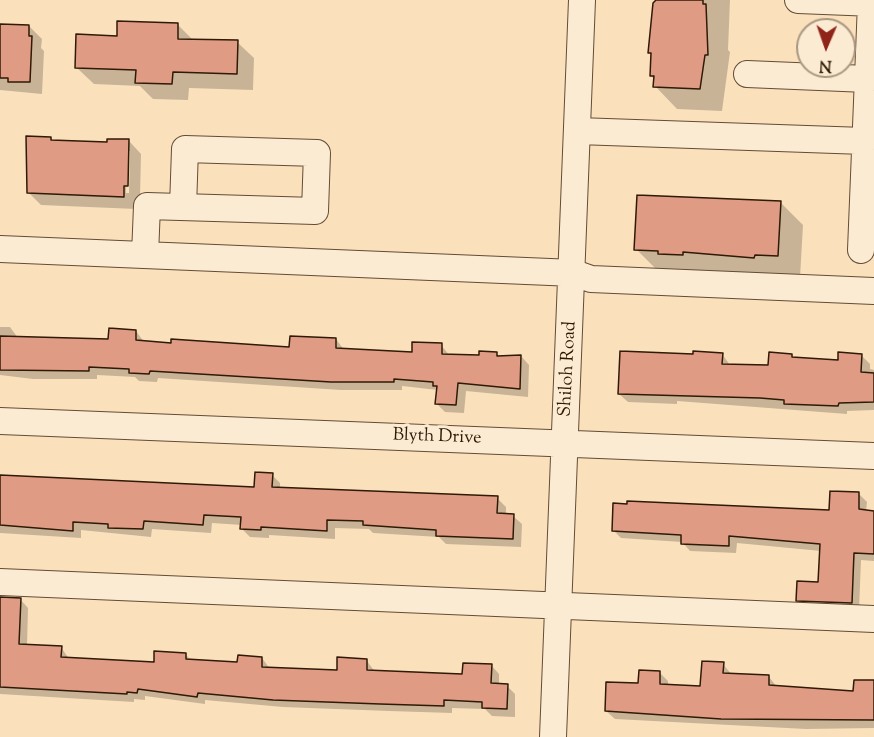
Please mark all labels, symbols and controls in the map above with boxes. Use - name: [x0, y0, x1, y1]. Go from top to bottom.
- north arrow: [796, 18, 856, 78]
- text: N: [819, 53, 832, 76]
- street label: Shiloh Road: [556, 321, 582, 417]
- street label: Blyth Drive: [392, 426, 482, 450]

